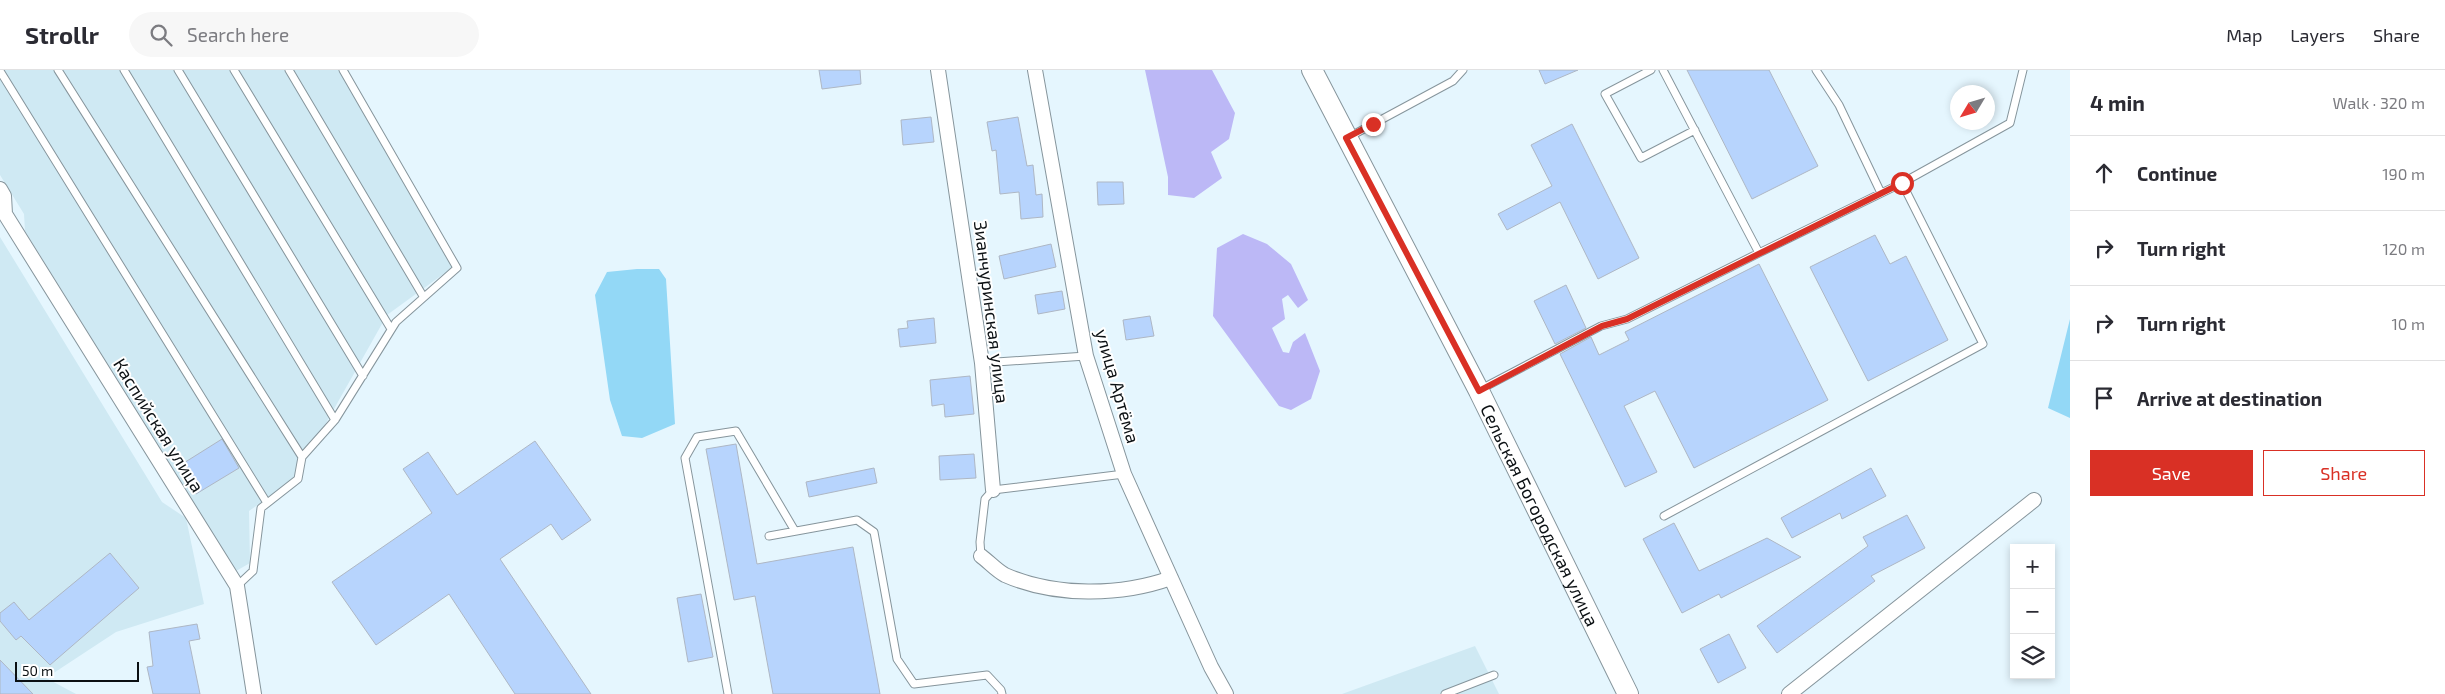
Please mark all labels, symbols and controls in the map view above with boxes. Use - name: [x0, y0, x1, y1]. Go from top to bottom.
- search box: [129, 12, 479, 57]
- text: Strollr: [25, 20, 99, 49]
- icon: search: [147, 21, 175, 49]
- text: Search here: [187, 23, 289, 46]
- text: Map: [2226, 24, 2262, 46]
- text: Layers: [2290, 24, 2345, 46]
- text: Share: [2373, 24, 2420, 46]
- north arrow: [1950, 85, 1995, 130]
- text: 4 min: [2090, 90, 2145, 115]
- text: Walk · 320 m: [2332, 93, 2425, 112]
- route end: [1362, 113, 1385, 136]
- icon: ahead: [2090, 159, 2118, 187]
- text: Continue: [2137, 162, 2217, 185]
- text: 190 m: [2382, 164, 2425, 183]
- route start: [1891, 172, 1914, 195]
- street label: Зианчуринская улица: [970, 219, 1014, 405]
- icon: right: [2090, 234, 2118, 262]
- text: Turn right: [2137, 237, 2225, 260]
- text: 120 m: [2382, 239, 2425, 258]
- icon: right: [2090, 309, 2118, 337]
- text: Turn right: [2137, 312, 2225, 335]
- text: 10 m: [2391, 314, 2425, 333]
- street label: улица Артёма: [1091, 326, 1145, 446]
- street label: Каспийская улица: [109, 354, 209, 496]
- icon: arrive: [2090, 384, 2118, 412]
- text: Arrive at destination: [2137, 387, 2322, 410]
- street label: Сельская Богородская улица: [1476, 400, 1604, 630]
- button: Save: [2090, 450, 2253, 496]
- button: Share: [2263, 450, 2425, 496]
- map controls: [2010, 544, 2055, 679]
- button: +: [2010, 544, 2055, 589]
- button: −: [2010, 589, 2055, 634]
- button: layers: [2010, 634, 2055, 679]
- scale bar: [15, 659, 139, 682]
- text: 50 m: [22, 662, 53, 679]

